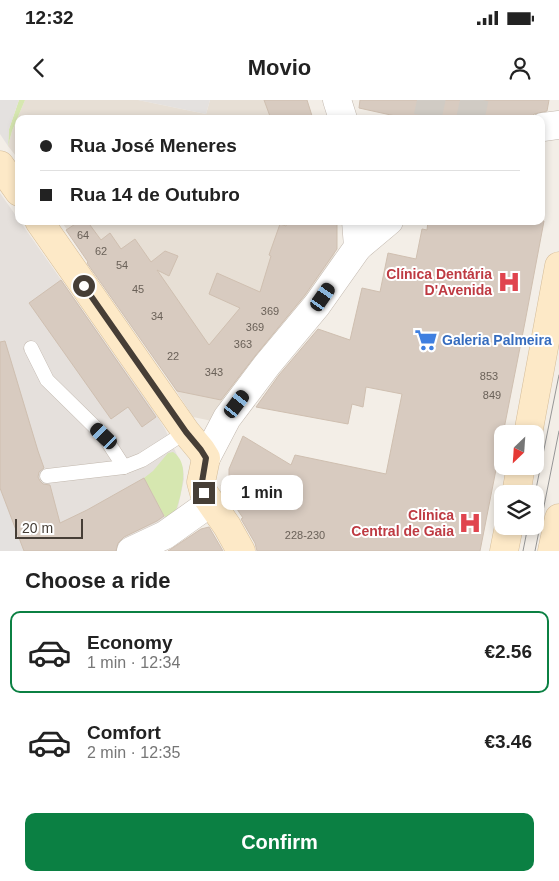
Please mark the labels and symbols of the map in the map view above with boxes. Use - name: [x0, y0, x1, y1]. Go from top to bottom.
- house number: 64: [77, 229, 89, 241]
- house number: 62: [95, 245, 107, 257]
- house number: 54: [116, 259, 128, 271]
- place label: Clínica Dentária D'Avenida: [386, 266, 492, 298]
- hospital icon: Clínica Dentária D'Avenida: [496, 269, 522, 295]
- route start: [73, 275, 95, 297]
- car: [308, 280, 337, 314]
- house number: 45: [132, 283, 144, 295]
- house number: 369: [261, 305, 279, 317]
- house number: 34: [151, 310, 163, 322]
- house number: 369: [246, 321, 264, 333]
- supermarket icon: Galeria Palmeira: [413, 327, 439, 353]
- place label: Galeria Palmeira: [442, 332, 552, 348]
- house number: 363: [234, 338, 252, 350]
- house number: 22: [167, 350, 179, 362]
- house number: 343: [205, 366, 223, 378]
- house number: 853: [480, 370, 498, 382]
- car: [221, 388, 252, 420]
- house number: 849: [483, 389, 501, 401]
- car: [87, 420, 120, 452]
- north arrow: [494, 425, 544, 475]
- callout: 1 min: [222, 476, 304, 510]
- route end: [193, 482, 215, 504]
- place label: Clínica Central de Gaia: [351, 507, 454, 539]
- hospital icon: Clínica Central de Gaia: [457, 510, 483, 536]
- scale bar: [15, 516, 82, 539]
- house number: 228-230: [285, 529, 325, 541]

